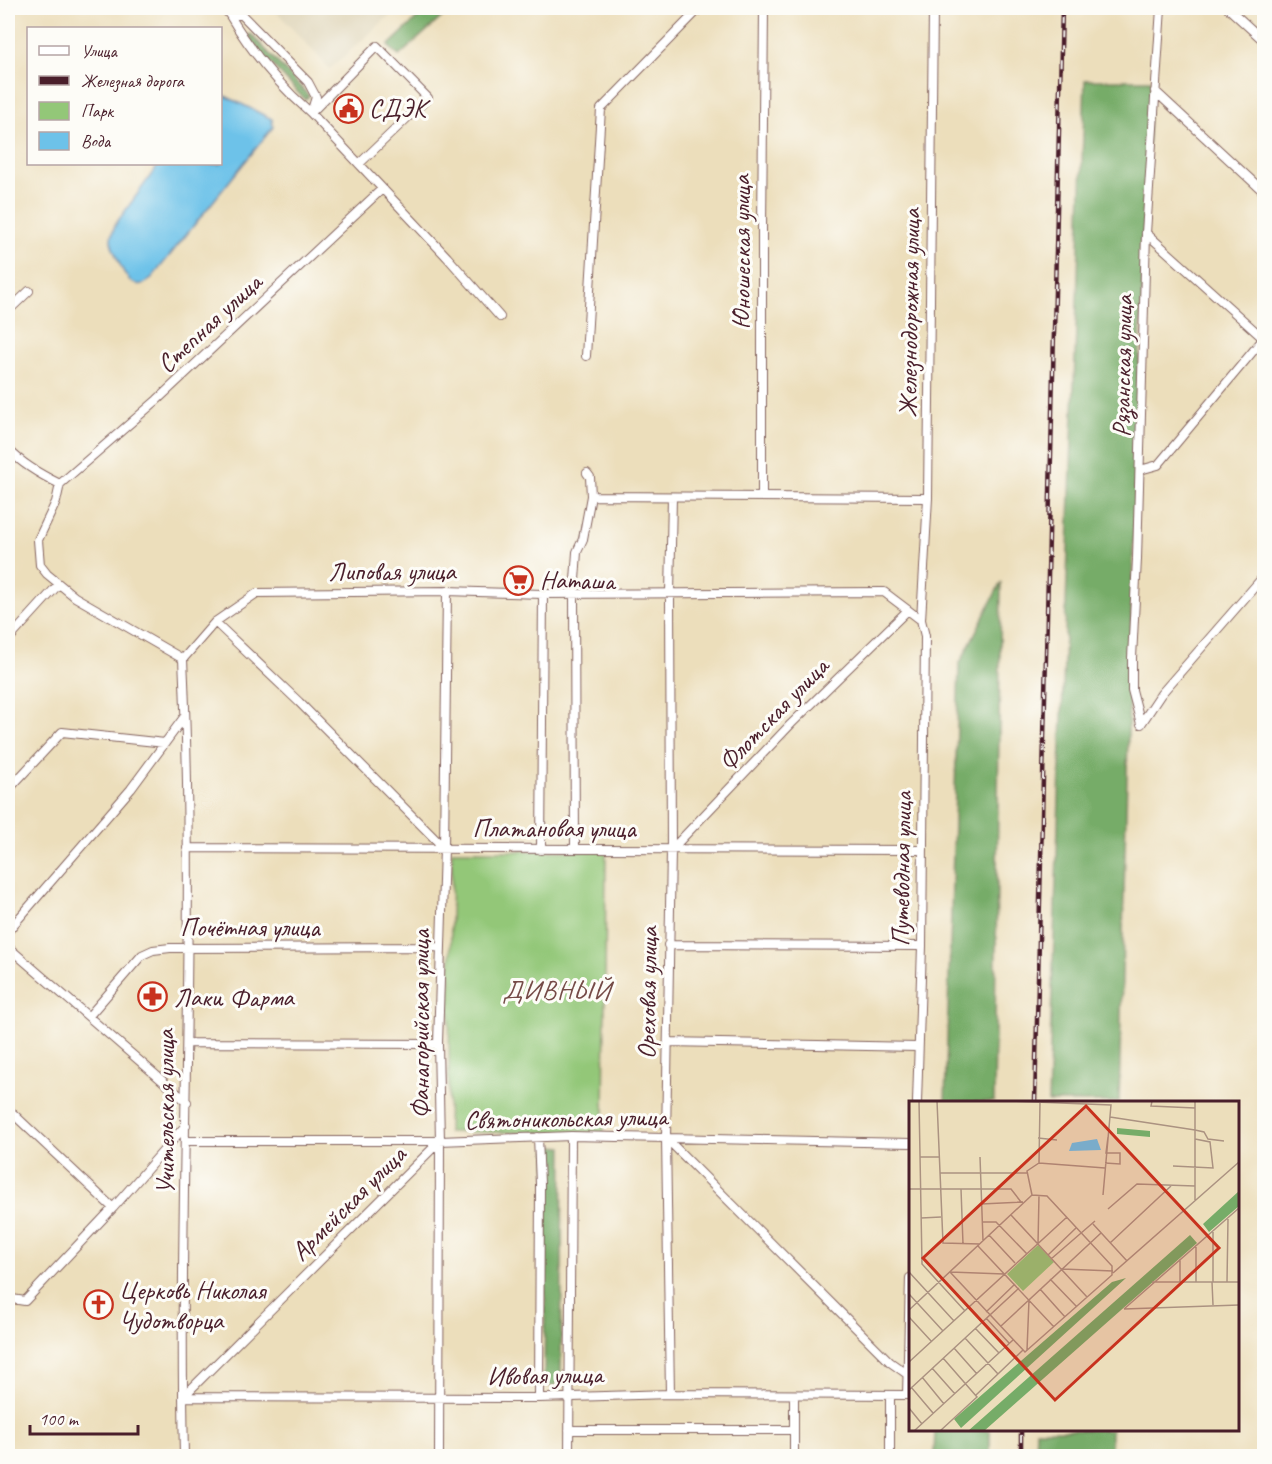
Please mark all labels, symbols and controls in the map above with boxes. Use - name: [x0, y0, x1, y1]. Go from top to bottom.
- legend: [27, 27, 222, 165]
- text: Улица: [81, 40, 118, 62]
- text: Железная дорога: [81, 70, 185, 93]
- public building icon: СДЭК: [332, 92, 364, 124]
- place label: СДЭК: [369, 92, 431, 125]
- text: Парк: [81, 100, 115, 122]
- text: Вода: [81, 130, 112, 152]
- street label: Юношеская улица: [725, 173, 758, 329]
- street label: Железнодорожная улица: [891, 207, 928, 418]
- street label: Степная улица: [150, 265, 270, 380]
- street label: Рязанская улица: [1105, 293, 1141, 437]
- street label: Липовая улица: [328, 555, 457, 588]
- supermarket icon: Наташа: [503, 564, 535, 596]
- place label: Наташа: [540, 564, 617, 597]
- street label: Флотская улица: [711, 649, 837, 778]
- street label: Путеводная улица: [884, 790, 919, 947]
- street label: Платановая улица: [472, 812, 637, 845]
- street label: Почётная улица: [180, 911, 321, 944]
- street label: Ореховая улица: [630, 925, 665, 1060]
- street label: Фанагорийская улица: [404, 928, 437, 1118]
- district label: ДИВНЫЙ: [502, 973, 614, 1007]
- pharmacy icon: Лаки Фарма: [137, 981, 169, 1013]
- place label: Лаки Фарма: [174, 981, 295, 1014]
- street label: Учительская улица: [149, 1028, 182, 1195]
- street label: Святоникольская улица: [464, 1100, 670, 1137]
- inset map: [909, 1101, 1239, 1431]
- street label: Армейская улица: [284, 1138, 414, 1268]
- place label: Церковь Николая Чудотворца: [119, 1274, 267, 1337]
- church icon: Церковь Николая Чудотворца: [82, 1289, 114, 1321]
- street label: Ивовая улица: [487, 1358, 605, 1393]
- scale bar: [30, 1398, 138, 1436]
- text: 100 m: [39, 1408, 80, 1430]

